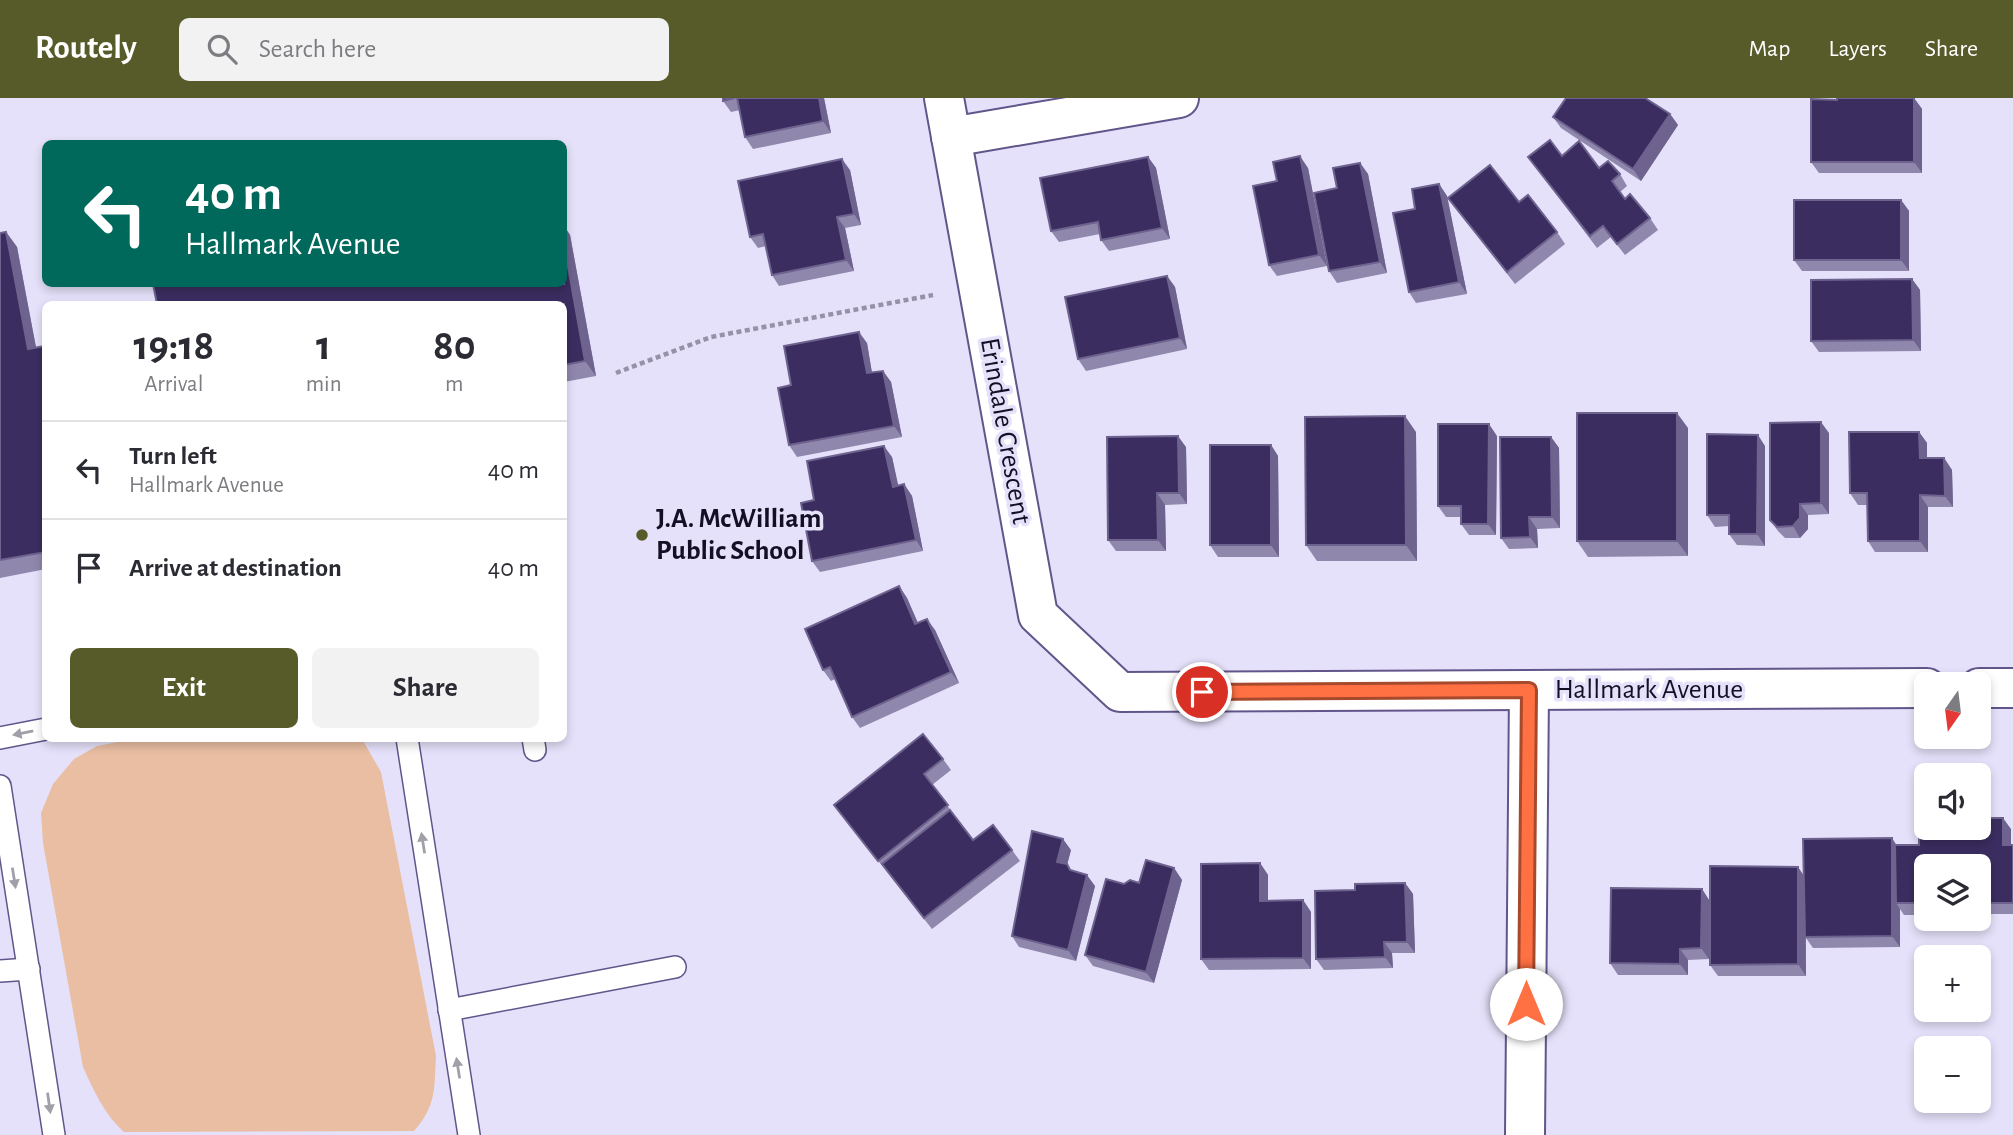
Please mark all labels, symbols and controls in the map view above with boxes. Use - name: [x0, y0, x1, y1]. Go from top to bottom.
- search box: [179, 18, 669, 81]
- icon: search: [203, 30, 241, 68]
- text: Routely: [35, 32, 137, 65]
- text: Search here: [259, 36, 376, 62]
- text: Map: [1748, 37, 1790, 61]
- text: Layers: [1828, 37, 1887, 61]
- text: Share: [1925, 37, 1978, 61]
- icon: left: [70, 168, 161, 259]
- text: 40 m: [185, 170, 282, 219]
- text: Hallmark Avenue: [185, 228, 400, 260]
- text: 19:18: [133, 325, 214, 367]
- text: 1: [316, 325, 331, 367]
- text: 80: [433, 325, 476, 367]
- street label: Erindale Crescent: [975, 336, 1035, 526]
- text: Arrival: [144, 373, 203, 396]
- text: min: [306, 373, 342, 396]
- text: m: [445, 373, 463, 396]
- text: Turn left: [129, 443, 217, 469]
- icon: left: [70, 451, 108, 489]
- text: 40 m: [488, 457, 539, 483]
- text: Hallmark Avenue: [129, 474, 284, 497]
- place label: J.A. McWilliam Public School: [656, 505, 821, 565]
- marker: J.A. McWilliam Public School: [634, 527, 650, 543]
- icon: arrive: [70, 549, 108, 587]
- text: Arrive at destination: [129, 555, 342, 581]
- text: 40 m: [488, 555, 539, 581]
- button: Exit: [70, 648, 298, 728]
- button: Share: [312, 648, 539, 728]
- pin: [1172, 662, 1232, 722]
- north arrow: [1914, 672, 1992, 749]
- map controls: [1914, 672, 1991, 1113]
- icon: arrive: [1183, 673, 1221, 711]
- street label: Hallmark Avenue: [1555, 676, 1743, 704]
- one-way arrow: [12, 728, 34, 739]
- button: sound: [1914, 763, 1991, 840]
- one-way arrow: [417, 832, 428, 854]
- button: layers: [1914, 854, 1991, 931]
- one-way arrow: [9, 867, 20, 889]
- button: +: [1914, 945, 1991, 1022]
- position arrow: [1489, 967, 1563, 1041]
- button: −: [1914, 1036, 1991, 1113]
- one-way arrow: [452, 1056, 463, 1078]
- one-way arrow: [44, 1092, 55, 1114]

